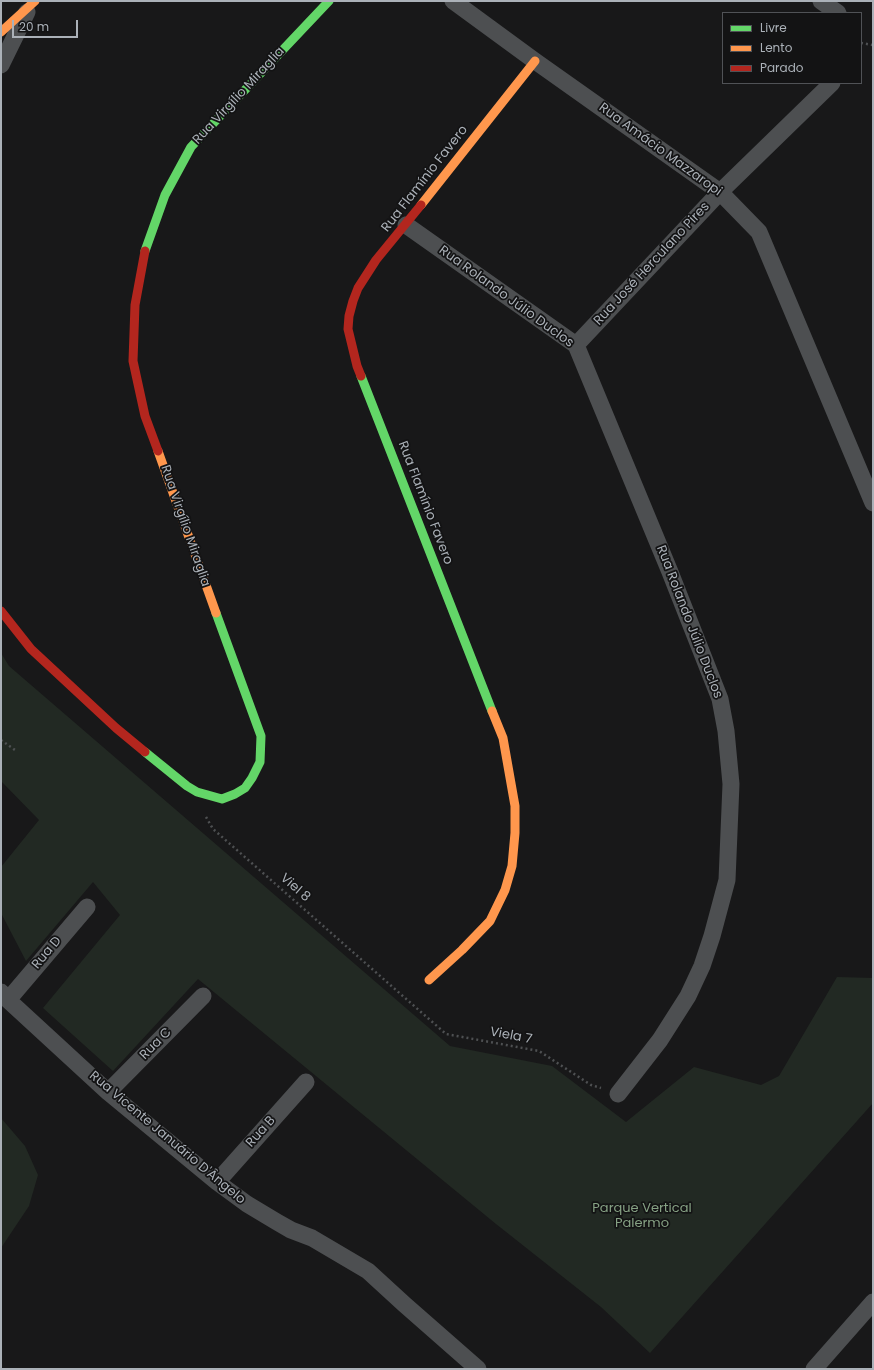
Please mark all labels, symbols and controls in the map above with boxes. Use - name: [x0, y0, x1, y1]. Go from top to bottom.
- scale bar: [14, 12, 80, 38]
- legend: [722, 12, 862, 84]
- text: 20 m: [19, 18, 49, 35]
- text: Livre: [760, 19, 787, 36]
- text: Lento: [760, 39, 792, 56]
- street label: Rua Virgílio Miraglia: [190, 44, 288, 148]
- text: Parado: [760, 59, 803, 76]
- street label: Rua Amácio Mazzaropi: [596, 100, 724, 200]
- street label: Rua Flamínio Favero: [379, 123, 471, 235]
- street label: Rua José Herculano Pires: [591, 199, 713, 329]
- street label: Rua Rolando Júlio Duclos: [436, 243, 576, 351]
- street label: Rua Flamínio Favero: [394, 439, 456, 567]
- street label: Rua Virgílio Miraglia: [157, 463, 213, 589]
- street label: Rua Rolando Júlio Duclos: [653, 543, 725, 701]
- street label: Viel 8: [277, 871, 313, 905]
- street label: Rua D: [29, 934, 65, 972]
- street label: Viela 7: [489, 1024, 533, 1048]
- street label: Rua C: [137, 1025, 175, 1063]
- street label: Rua Vicente Januário D'Ângelo: [86, 1068, 248, 1208]
- street label: Rua B: [243, 1113, 279, 1151]
- park label: Parque Vertical Palermo: [592, 1201, 692, 1232]

